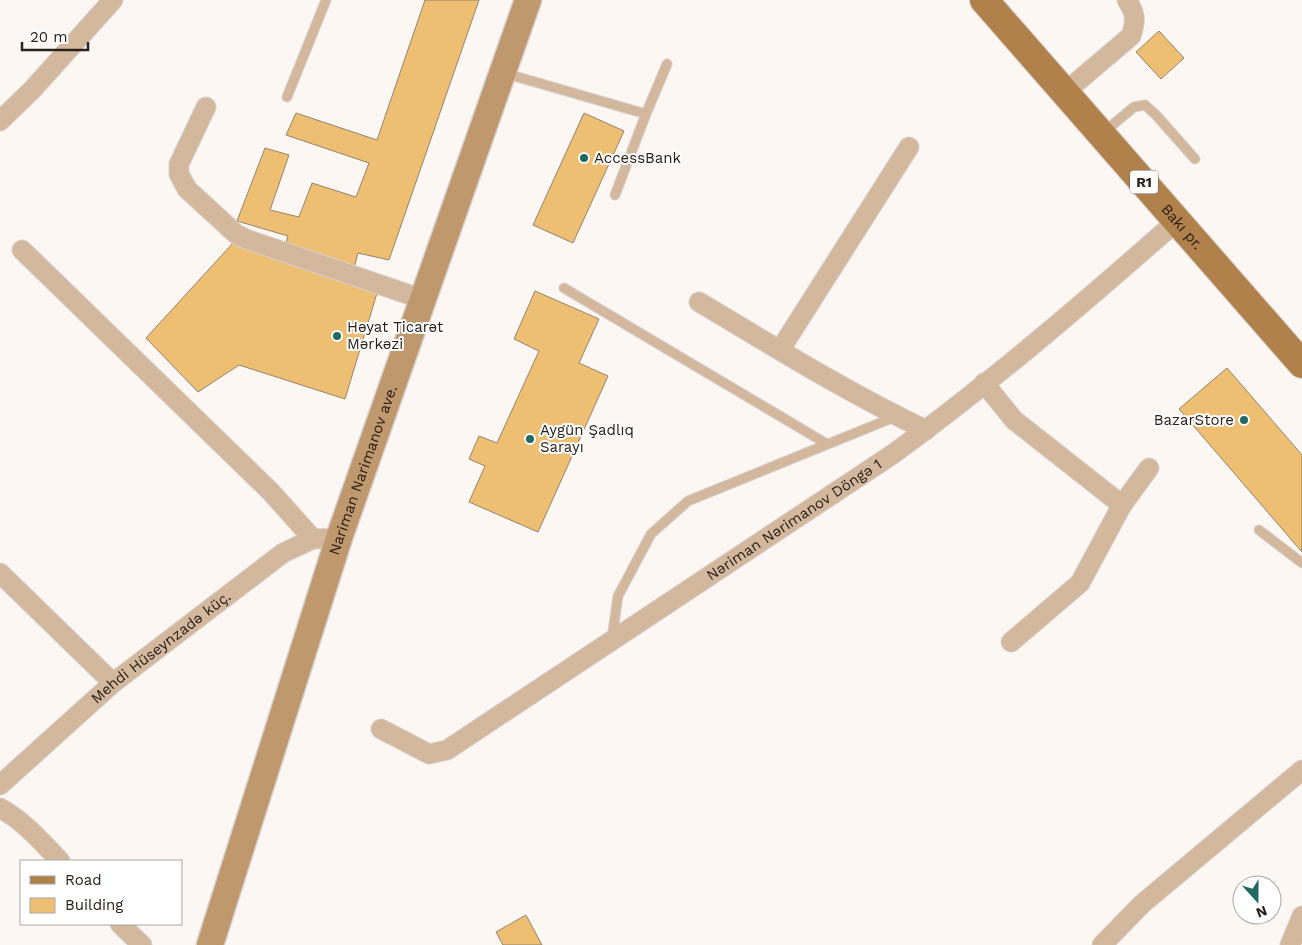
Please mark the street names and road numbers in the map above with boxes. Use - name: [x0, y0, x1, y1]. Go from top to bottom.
- road number: R1: [1130, 170, 1158, 193]
- street label: Bakı pr.: [1157, 200, 1207, 253]
- street label: Nariman Narimanov ave.: [325, 383, 401, 557]
- street label: Nəriman Nərimanov Döngə 1: [703, 455, 885, 584]
- street label: Mehdi Hüseynzadə küç.: [87, 587, 234, 707]

